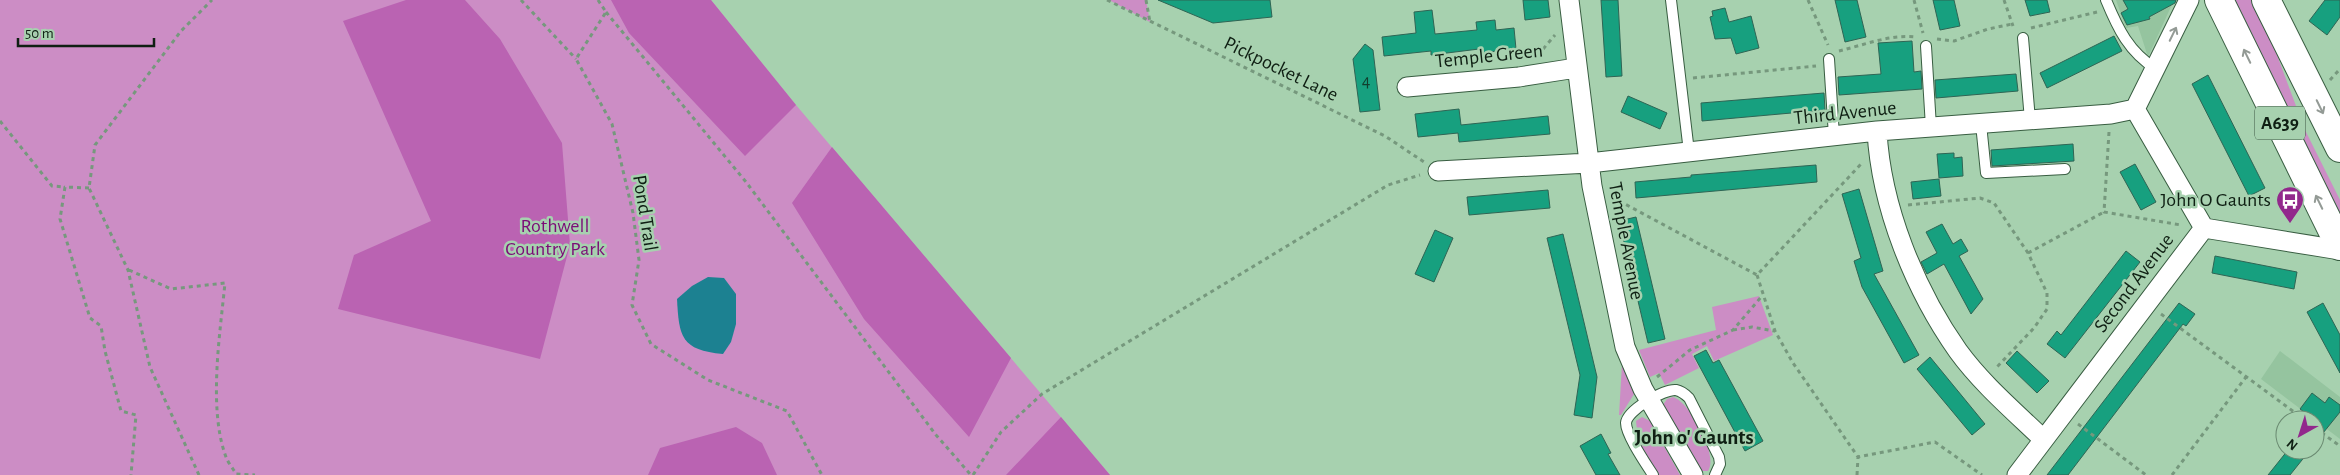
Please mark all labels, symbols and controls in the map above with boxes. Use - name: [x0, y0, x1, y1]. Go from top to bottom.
- scale bar: [18, 15, 154, 47]
- text: 50 m: [25, 26, 54, 41]
- one-way arrow: [2168, 27, 2178, 42]
- street label: Pickpocket Lane: [1221, 33, 1341, 105]
- street label: Temple Green: [1434, 40, 1544, 72]
- one-way arrow: [2242, 49, 2252, 64]
- house number: 4: [1362, 73, 1371, 91]
- street label: Third Avenue: [1793, 98, 1897, 128]
- one-way arrow: [2315, 99, 2325, 114]
- road number: A639: [2255, 106, 2305, 140]
- street label: Pond Trail: [629, 173, 661, 253]
- street label: Temple Avenue: [1605, 180, 1647, 302]
- bus stop icon: John O Gaunts: [2275, 185, 2305, 224]
- place label: John O Gaunts: [2160, 190, 2271, 210]
- one-way arrow: [2313, 195, 2323, 210]
- park label: Rothwell Country Park: [505, 216, 605, 259]
- street label: Second Avenue: [2091, 230, 2177, 336]
- north arrow: [2275, 410, 2325, 460]
- district label: John o' Gaunts: [1634, 427, 1754, 448]
- text: N: [2284, 436, 2301, 453]

